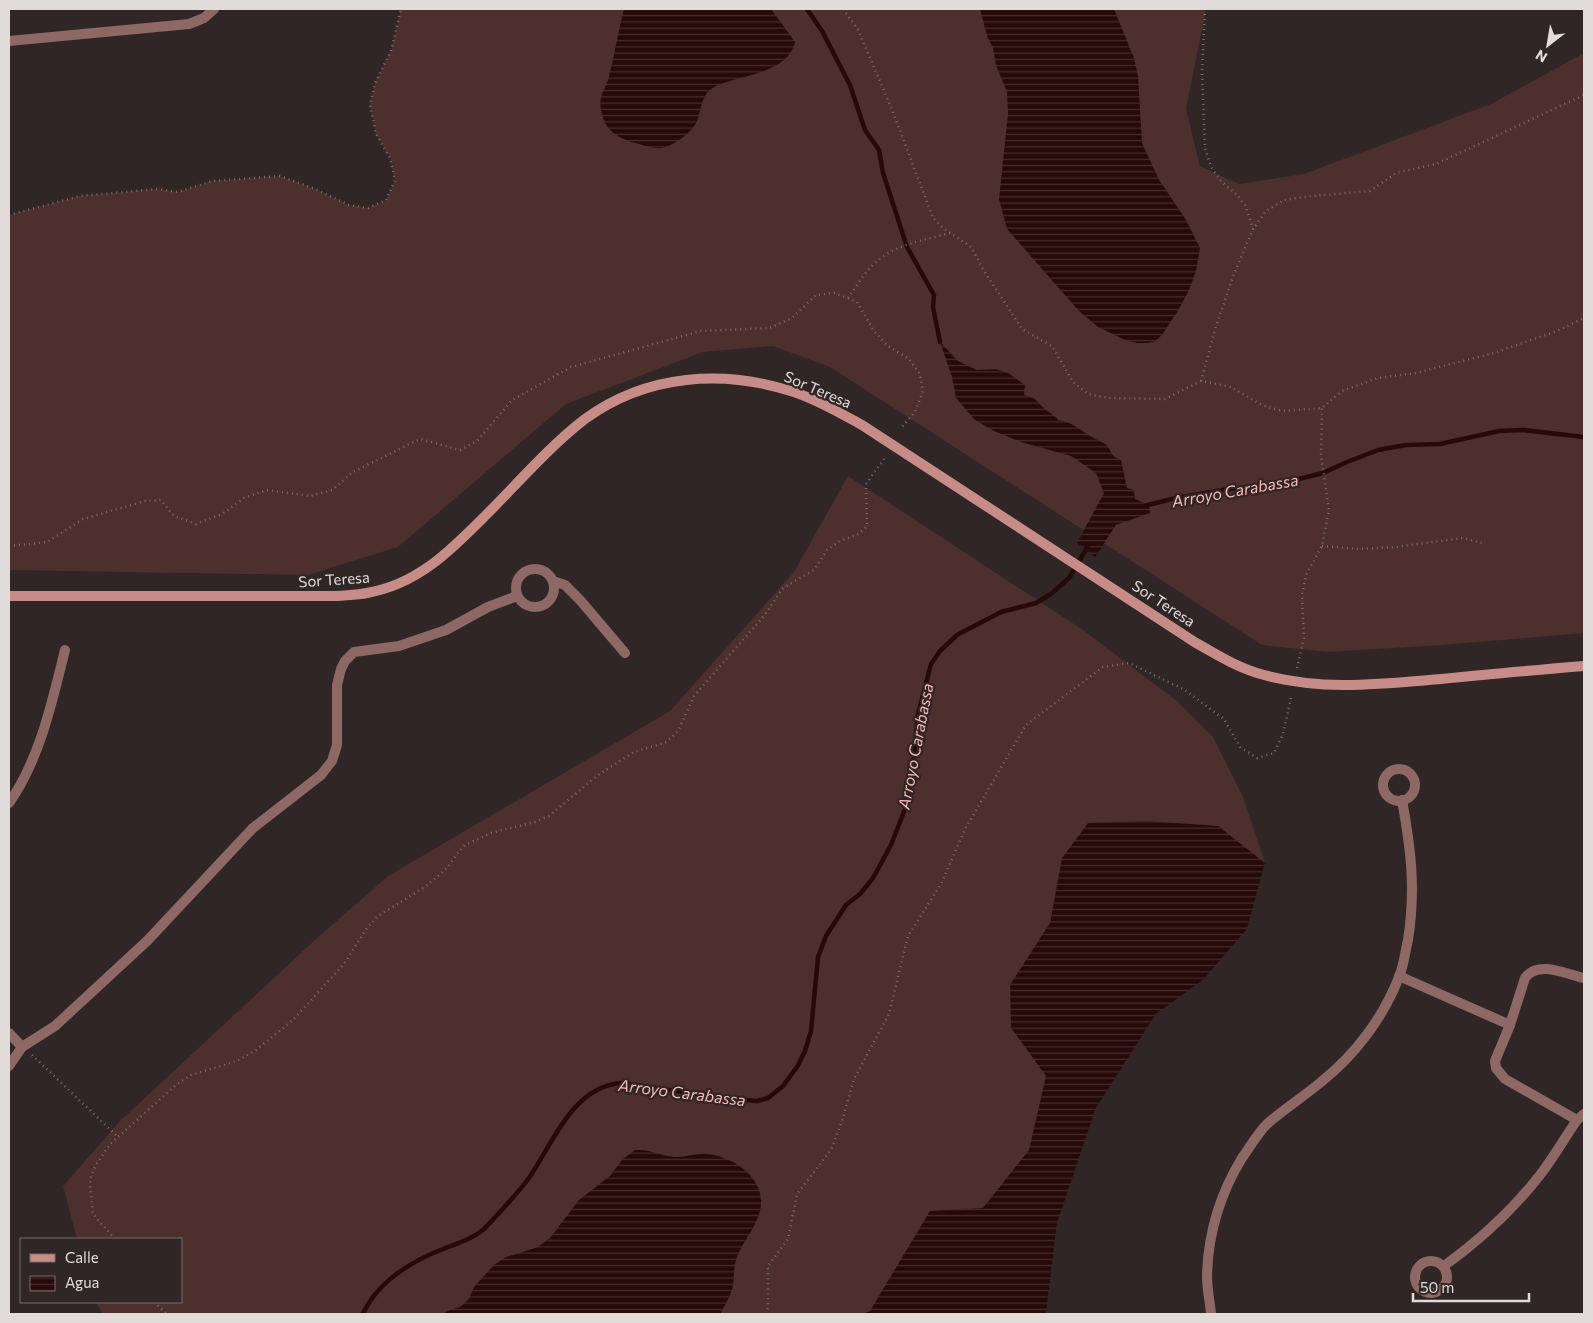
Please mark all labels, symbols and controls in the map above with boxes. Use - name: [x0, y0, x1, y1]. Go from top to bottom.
- north arrow: [1523, 20, 1573, 70]
- text: N: [1532, 47, 1550, 67]
- street label: Sor Teresa: [782, 367, 854, 411]
- water label: Arroyo Carabassa: [1169, 470, 1300, 511]
- street label: Sor Teresa: [298, 568, 370, 590]
- street label: Sor Teresa: [1129, 576, 1199, 630]
- water label: Arroyo Carabassa: [893, 681, 937, 812]
- water label: Arroyo Carabassa: [616, 1075, 747, 1109]
- legend: [20, 1238, 182, 1303]
- text: Calle: [65, 1248, 99, 1266]
- scale bar: [1413, 1270, 1529, 1302]
- text: Agua: [65, 1273, 99, 1291]
- text: 50 m: [1420, 1278, 1454, 1296]

